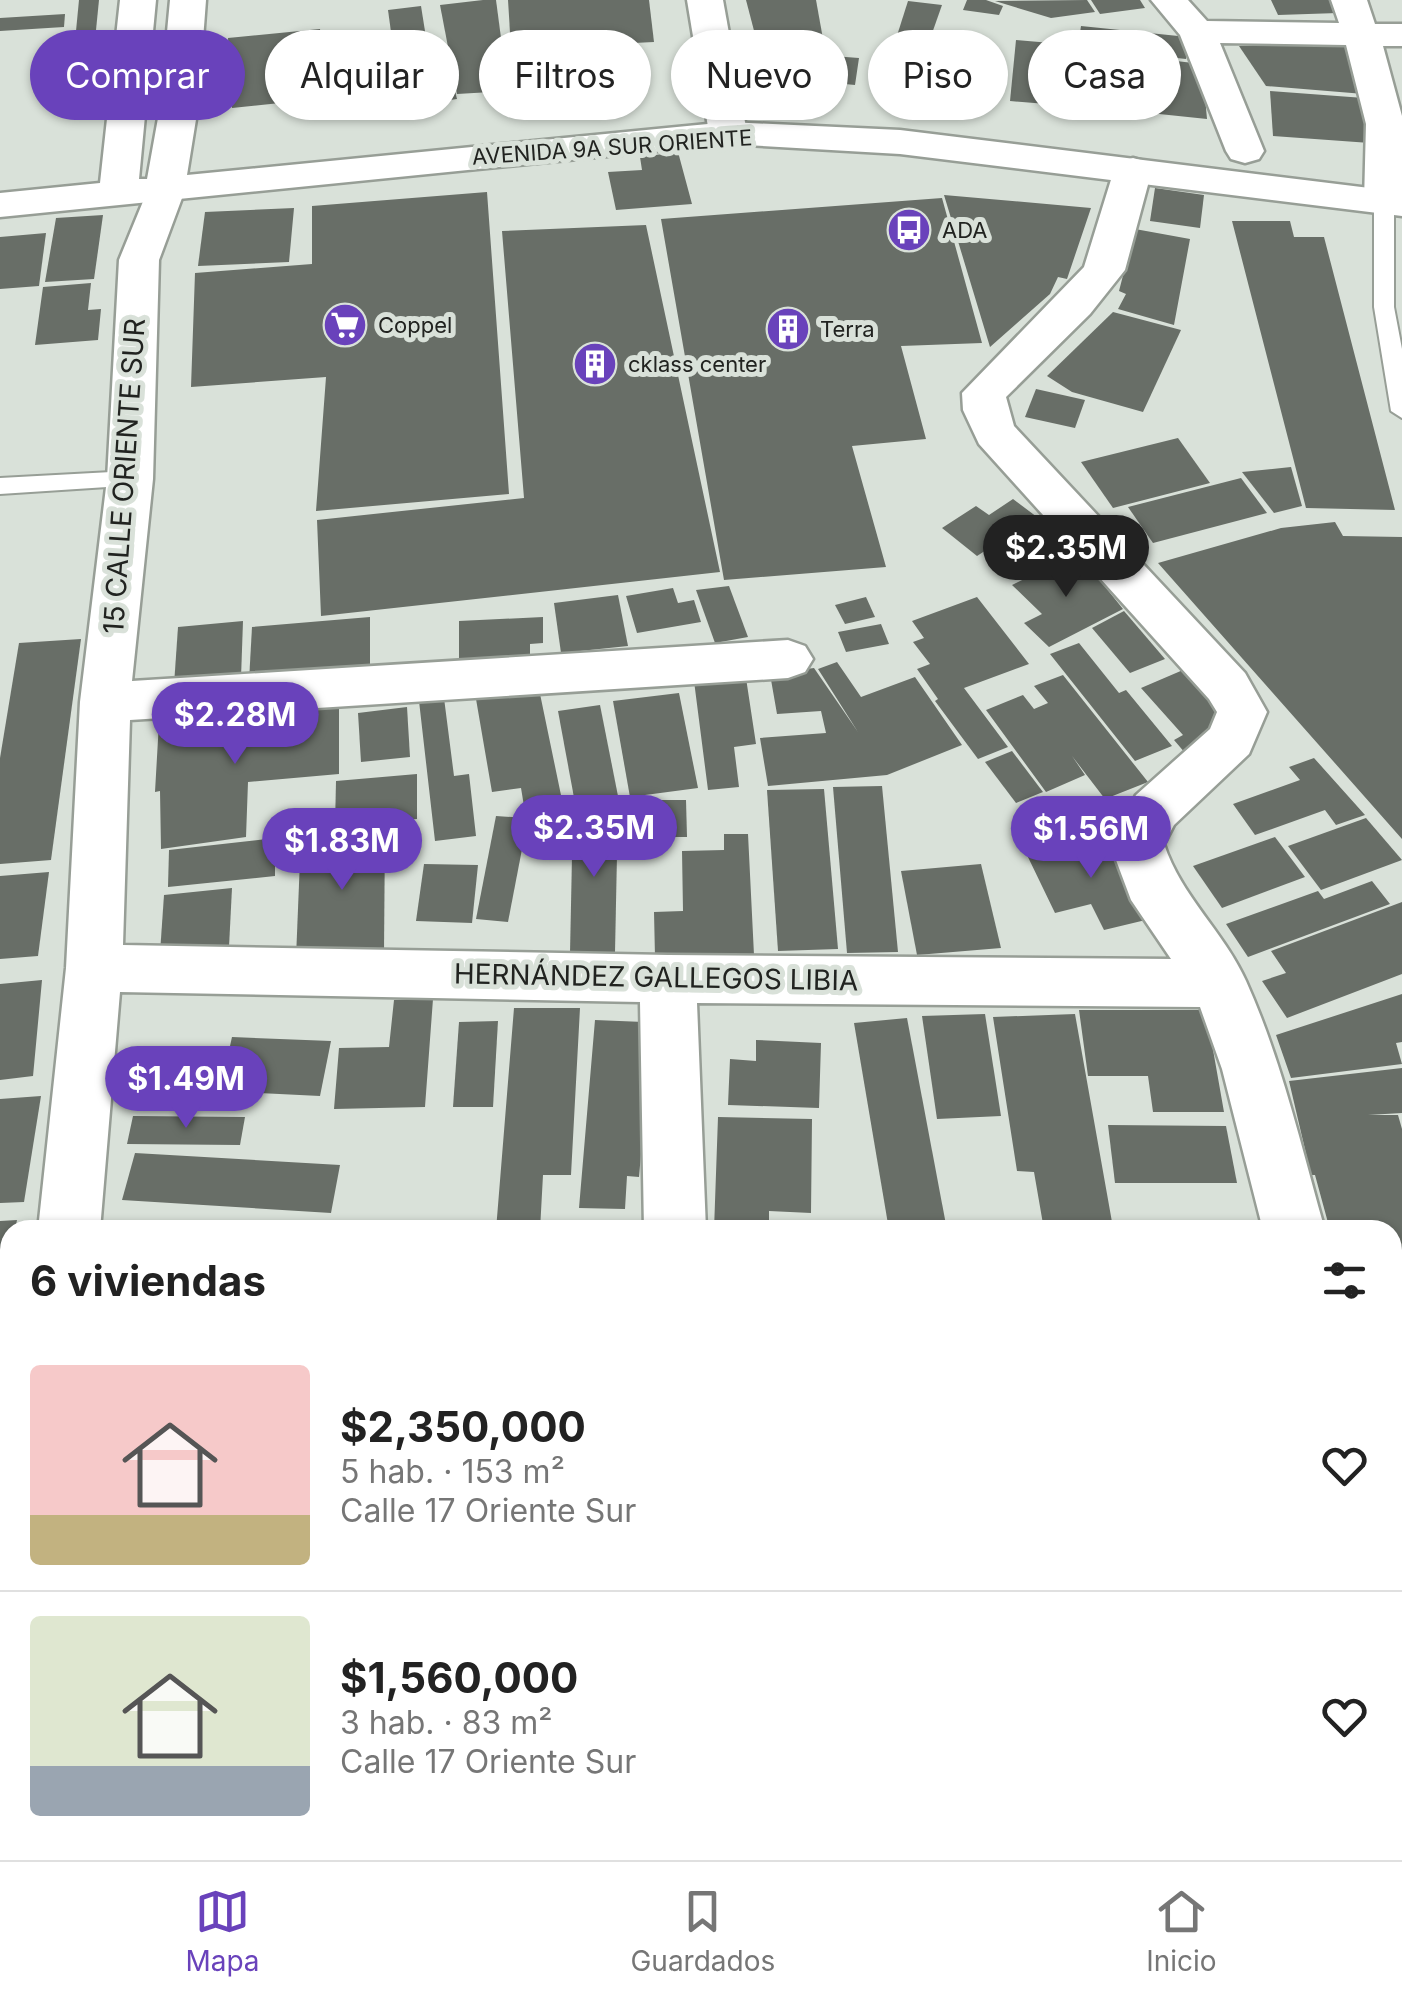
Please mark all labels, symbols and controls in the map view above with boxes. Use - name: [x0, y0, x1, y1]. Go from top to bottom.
- chip: Comprar: [30, 30, 245, 120]
- chip: Alquilar: [265, 30, 459, 120]
- chip: Filtros: [479, 30, 651, 120]
- chip: Nuevo: [671, 30, 848, 120]
- chip: Piso: [868, 30, 1008, 120]
- chip: Casa: [1028, 30, 1181, 120]
- street label: AVENIDA 9A SUR ORIENTE: [471, 124, 753, 170]
- bus stop icon: ADA: [886, 207, 932, 253]
- place label: ADA: [942, 217, 987, 243]
- supermarket icon: Coppel: [322, 302, 368, 348]
- building icon: Terra: [765, 306, 811, 352]
- place label: Coppel: [378, 312, 452, 338]
- place label: Terra: [820, 316, 875, 342]
- street label: 15 CALLE ORIENTE SUR: [96, 317, 152, 635]
- building icon: cklass center: [572, 341, 618, 387]
- place label: cklass center: [628, 351, 766, 377]
- pin: $2.35M: [985, 515, 1147, 600]
- text: $2.35M: [1005, 528, 1127, 567]
- pin: $2.28M: [154, 682, 316, 767]
- text: $2.28M: [174, 695, 296, 734]
- pin: $2.35M: [513, 795, 675, 880]
- pin: $1.56M: [1010, 796, 1172, 881]
- pin: $1.83M: [261, 808, 423, 893]
- text: $2.35M: [533, 808, 655, 847]
- text: $1.56M: [1033, 809, 1149, 848]
- text: $1.83M: [284, 821, 400, 860]
- street label: HERNÁNDEZ GALLEGOS LIBIA: [454, 955, 858, 998]
- pin: $1.49M: [105, 1046, 267, 1131]
- text: $1.49M: [127, 1059, 245, 1098]
- icon: filters: [1317, 1253, 1372, 1308]
- text: 6 viviendas: [30, 1255, 266, 1306]
- text: $2,350,000: [340, 1401, 586, 1452]
- icon: home: [110, 1405, 230, 1525]
- icon: heart: [1317, 1438, 1372, 1493]
- text: 5 hab. · 153 m²: [340, 1452, 565, 1491]
- text: Calle 17 Oriente Sur: [340, 1491, 636, 1530]
- text: $1,560,000: [340, 1652, 578, 1703]
- icon: home: [110, 1656, 230, 1776]
- icon: heart: [1317, 1689, 1372, 1744]
- text: 3 hab. · 83 m²: [340, 1703, 552, 1742]
- text: Calle 17 Oriente Sur: [340, 1742, 636, 1781]
- tab: Mapa: [185, 1884, 260, 1978]
- tab: Guardados: [630, 1884, 775, 1978]
- tab: Inicio: [1146, 1884, 1217, 1978]

